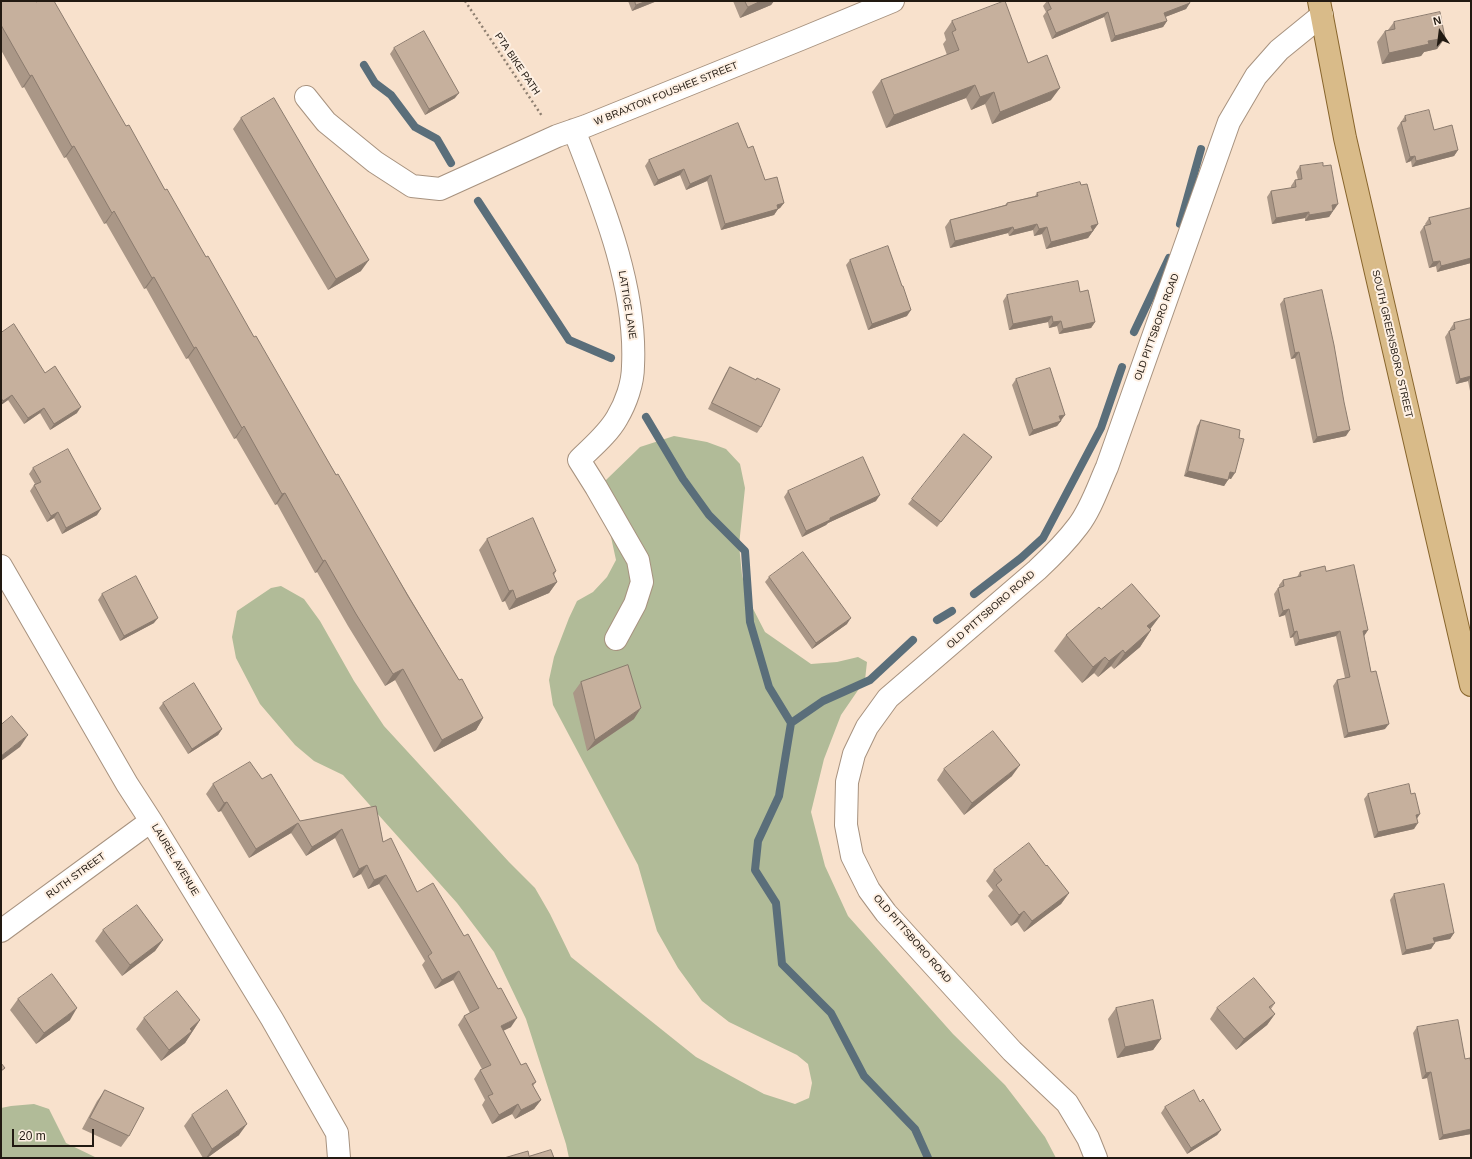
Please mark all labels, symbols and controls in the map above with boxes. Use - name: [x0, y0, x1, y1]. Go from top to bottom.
- north arrow: [1420, 12, 1460, 52]
- text: N: [1432, 14, 1442, 27]
- street label: PTA BIKE PATH: [492, 31, 542, 97]
- street label: W BRAXTON FOUSHEE STREET: [592, 60, 740, 128]
- street label: SOUTH GREENSBORO STREET: [1369, 269, 1415, 419]
- street label: LATTICE LANE: [616, 270, 638, 340]
- street label: OLD PITTSBORO ROAD: [1132, 272, 1182, 382]
- street label: OLD PITTSBORO ROAD: [945, 568, 1037, 652]
- street label: LAUREL AVENUE: [149, 822, 201, 898]
- street label: RUTH STREET: [44, 851, 108, 901]
- street label: OLD PITTSBORO ROAD: [870, 893, 954, 985]
- scale bar: [14, 1121, 96, 1147]
- text: 20 m: [19, 1129, 46, 1143]

